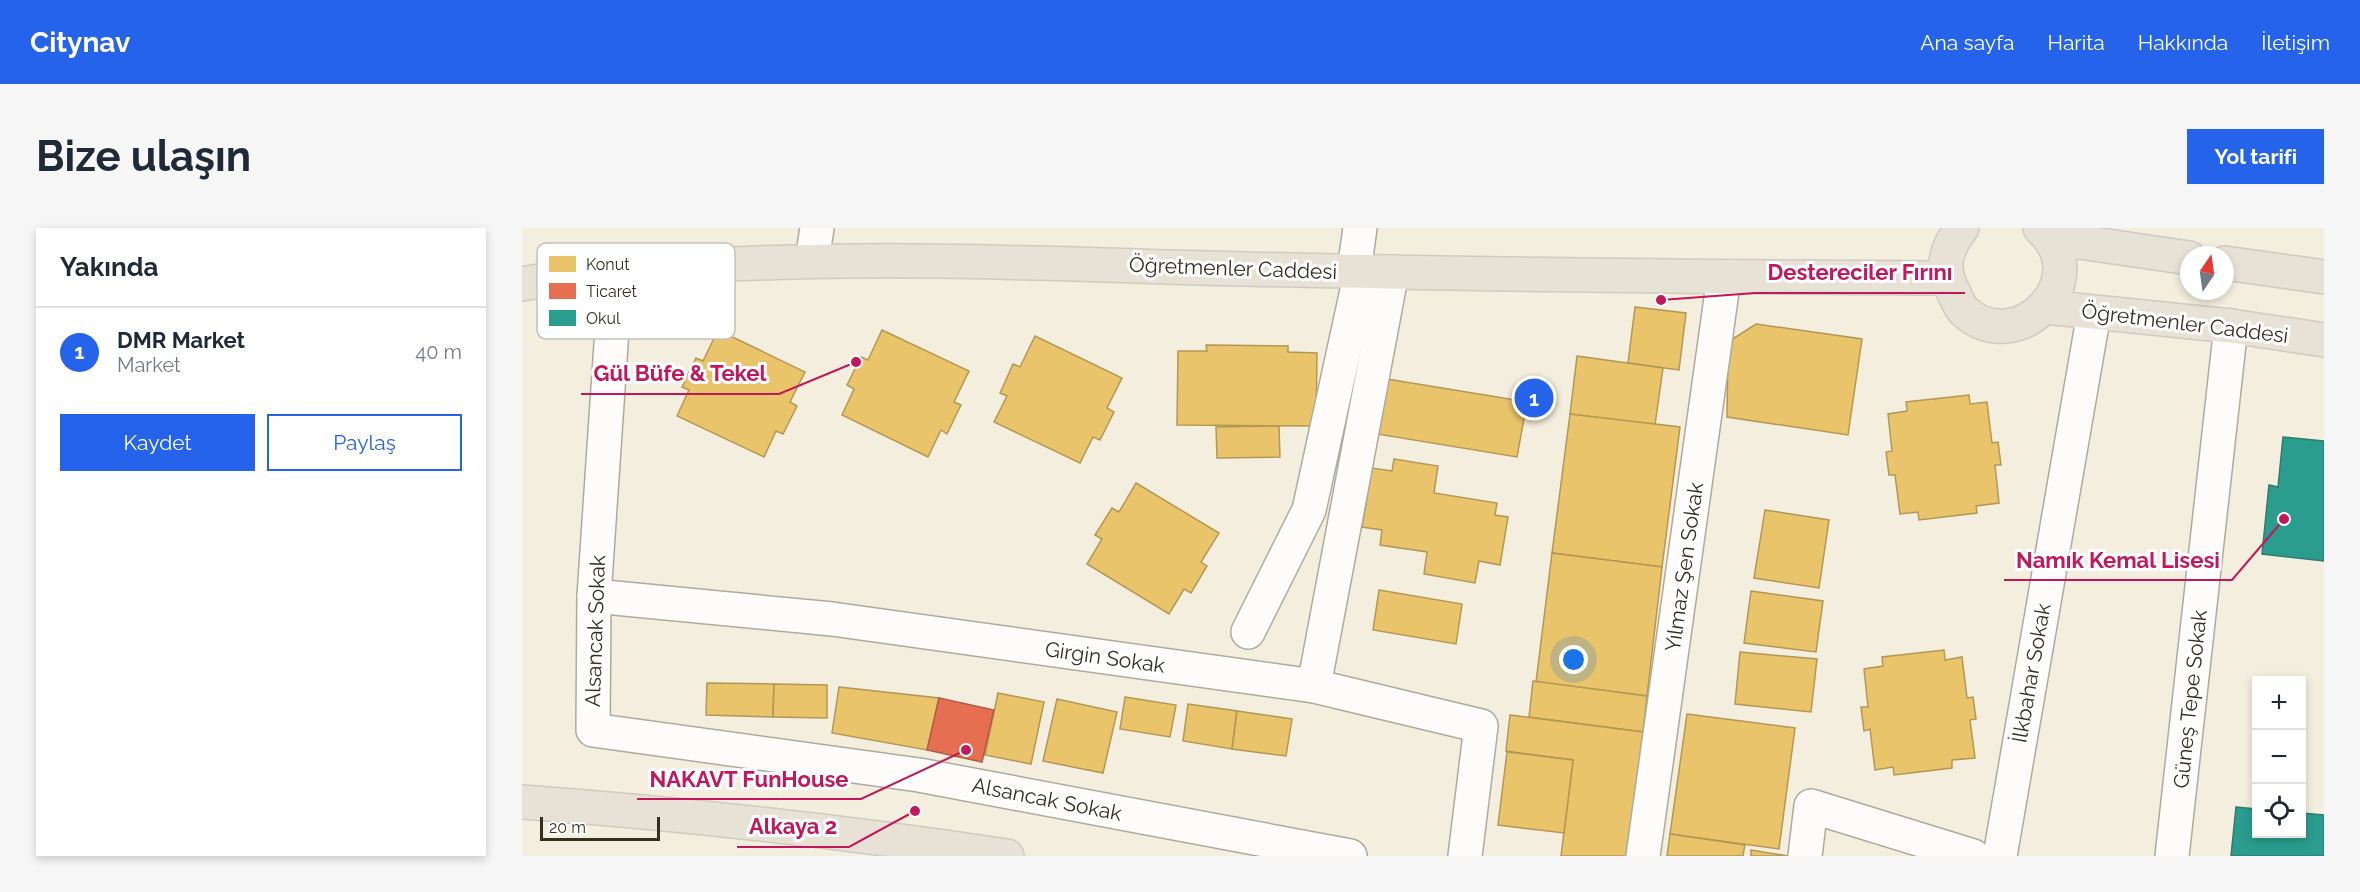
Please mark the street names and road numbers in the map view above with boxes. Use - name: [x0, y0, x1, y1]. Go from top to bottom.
- street label: Öğretmenler Caddesi: [1129, 252, 1337, 284]
- street label: Öğretmenler Caddesi: [2080, 298, 2290, 348]
- street label: Yılmaz Şen Sokak: [1660, 481, 1708, 653]
- street label: Alsancak Sokak: [580, 555, 610, 707]
- street label: İlkbahar Sokak: [2006, 601, 2056, 745]
- street label: Güneş Tepe Sokak: [2168, 609, 2212, 789]
- street label: Girgin Sokak: [1043, 636, 1167, 678]
- street label: Alsancak Sokak: [970, 772, 1124, 826]

